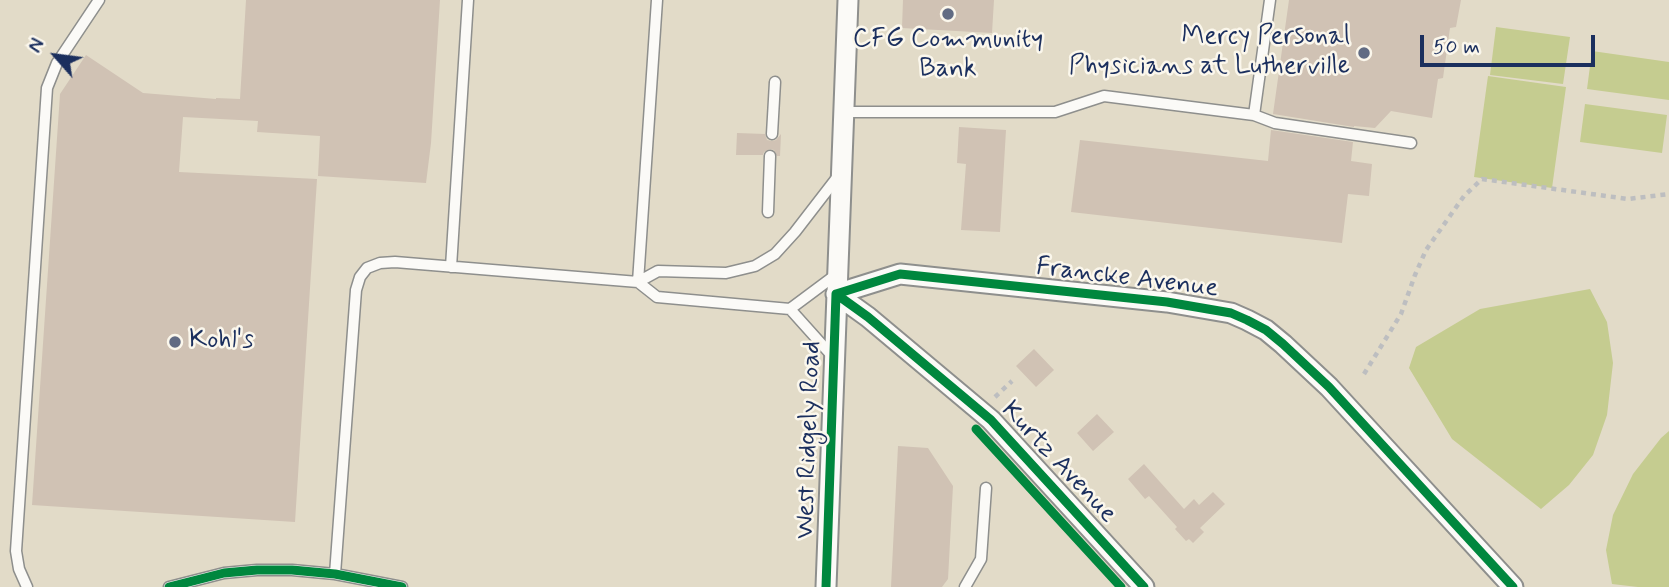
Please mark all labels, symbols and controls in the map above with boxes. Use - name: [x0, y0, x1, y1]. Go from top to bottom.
- marker: CFG Community Bank: [940, 6, 956, 22]
- north arrow: [21, 21, 91, 91]
- scale bar: [1424, 21, 1599, 65]
- place label: Mercy Personal Physicians at Lutherville: [1069, 22, 1350, 84]
- place label: CFG Community Bank: [853, 25, 1043, 86]
- text: 50 m: [1433, 33, 1480, 61]
- text: N: [23, 34, 51, 57]
- marker: Mercy Personal Physicians at Lutherville: [1356, 45, 1372, 61]
- street label: Francke Avenue: [1034, 252, 1220, 306]
- place label: Kohl's: [189, 326, 254, 358]
- marker: Kohl's: [167, 334, 183, 350]
- street label: West Ridgely Road: [791, 340, 829, 540]
- street label: Kurtz Avenue: [994, 396, 1122, 530]

